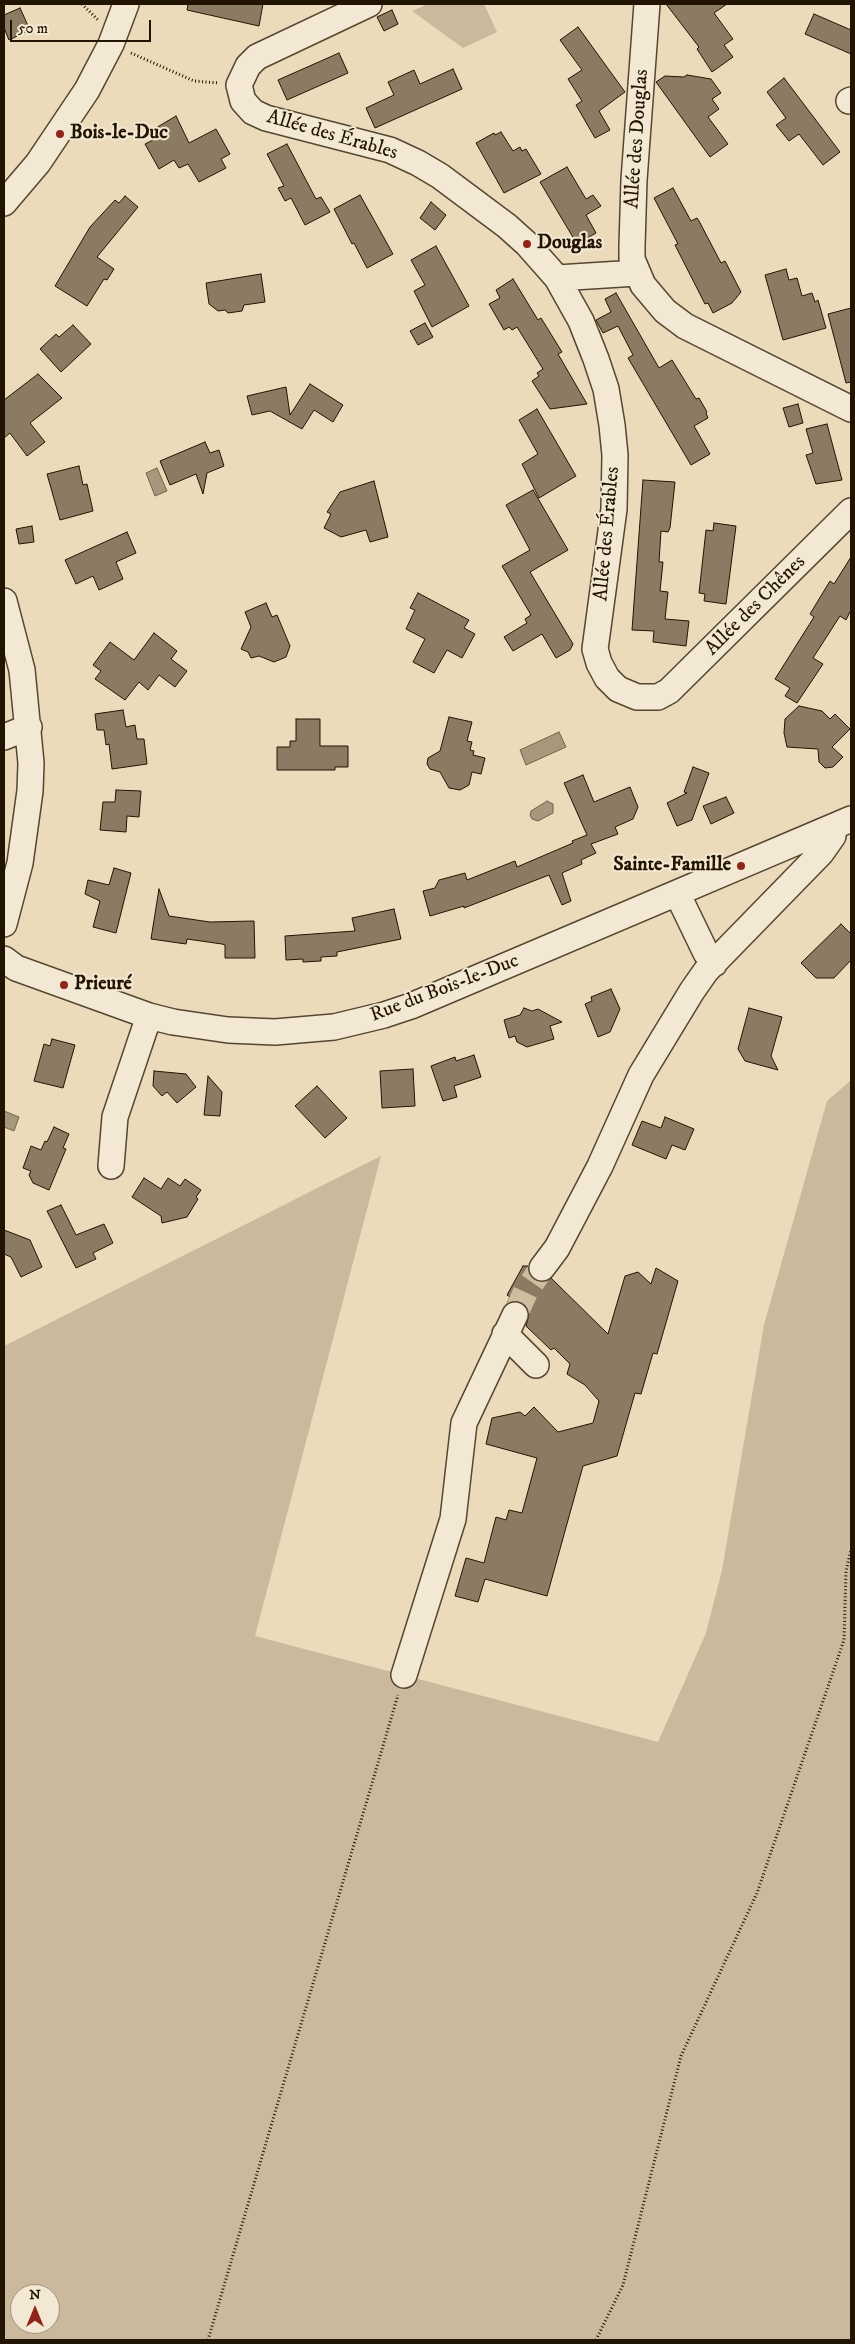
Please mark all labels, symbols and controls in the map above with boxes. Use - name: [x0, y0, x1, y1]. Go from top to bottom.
- scale bar: [12, 10, 154, 42]
- text: 50 m: [18, 19, 48, 38]
- street label: Allée des Douglas: [621, 68, 655, 210]
- street label: Allée des Érables: [264, 106, 400, 166]
- place label: Bois-le-Duc: [70, 122, 168, 146]
- marker: Bois-le-Duc: [54, 128, 66, 140]
- place label: Douglas: [537, 232, 602, 256]
- marker: Douglas: [521, 238, 533, 250]
- street label: Allée des Érables: [590, 466, 626, 602]
- street label: Allée des Chênes: [701, 551, 811, 661]
- place label: Sainte-Famille: [613, 854, 731, 878]
- marker: Sainte-Famille: [735, 860, 747, 872]
- street label: Rue du Bois-le-Duc: [367, 950, 523, 1028]
- place label: Prieuré: [74, 973, 132, 997]
- marker: Prieuré: [58, 979, 70, 991]
- north arrow: [10, 2284, 60, 2334]
- text: N: [29, 2286, 41, 2304]

